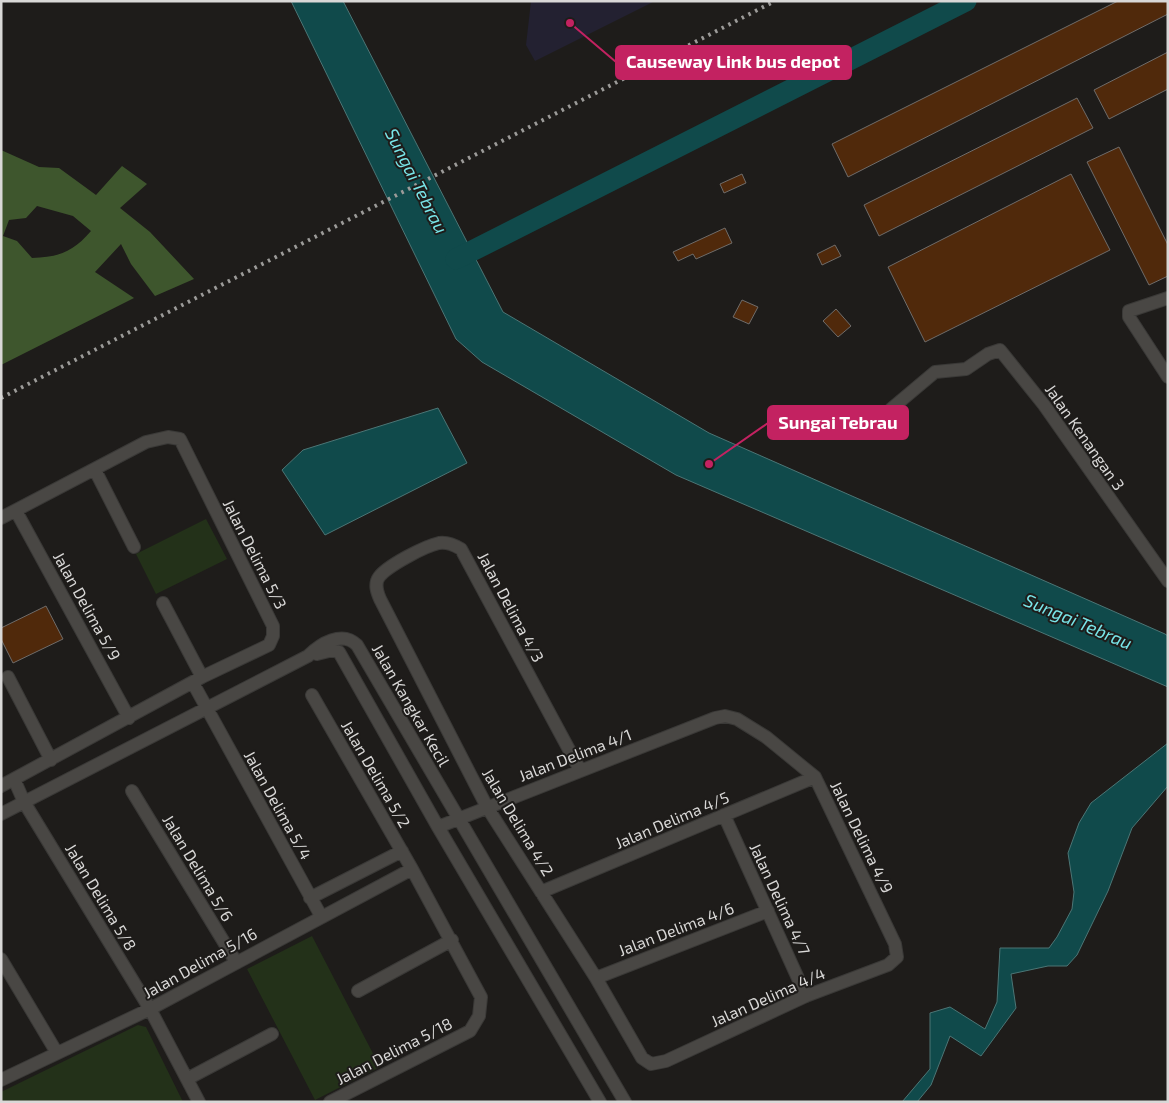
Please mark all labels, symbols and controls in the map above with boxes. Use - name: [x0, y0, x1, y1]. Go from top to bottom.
- callout: Causeway Link bus depot: [616, 46, 851, 79]
- text: Causeway Link bus depot: [626, 50, 841, 72]
- water label: Sungai Tebrau: [381, 124, 453, 237]
- street label: Jalan Kenangan 3: [1042, 380, 1129, 493]
- callout: Sungai Tebrau: [768, 406, 908, 439]
- text: Sungai Tebrau: [778, 411, 898, 433]
- street label: Jalan Delima 5/3: [220, 496, 291, 612]
- street label: Jalan Delima 5/9: [50, 548, 125, 663]
- street label: Jalan Delima 4/3: [474, 548, 548, 665]
- water label: Sungai Tebrau: [1021, 588, 1136, 654]
- street label: Jalan Kangkar Kecil: [369, 640, 454, 769]
- street label: Jalan Delima 5/2: [338, 717, 415, 831]
- street label: Jalan Delima 4/1: [516, 724, 634, 785]
- street label: Jalan Delima 5/4: [241, 747, 316, 863]
- street label: Jalan Delima 4/2: [479, 765, 558, 879]
- street label: Jalan Delima 4/9: [827, 778, 898, 896]
- street label: Jalan Delima 4/5: [612, 787, 731, 852]
- street label: Jalan Delima 5/6: [159, 811, 238, 924]
- street label: Jalan Delima 5/8: [62, 840, 141, 954]
- street label: Jalan Delima 4/7: [746, 840, 815, 958]
- street label: Jalan Delima 4/6: [615, 898, 736, 959]
- street label: Jalan Delima 5/16: [139, 923, 260, 1002]
- street label: Jalan Delima 4/4: [708, 963, 828, 1030]
- street label: Jalan Delima 5/18: [332, 1013, 455, 1088]

